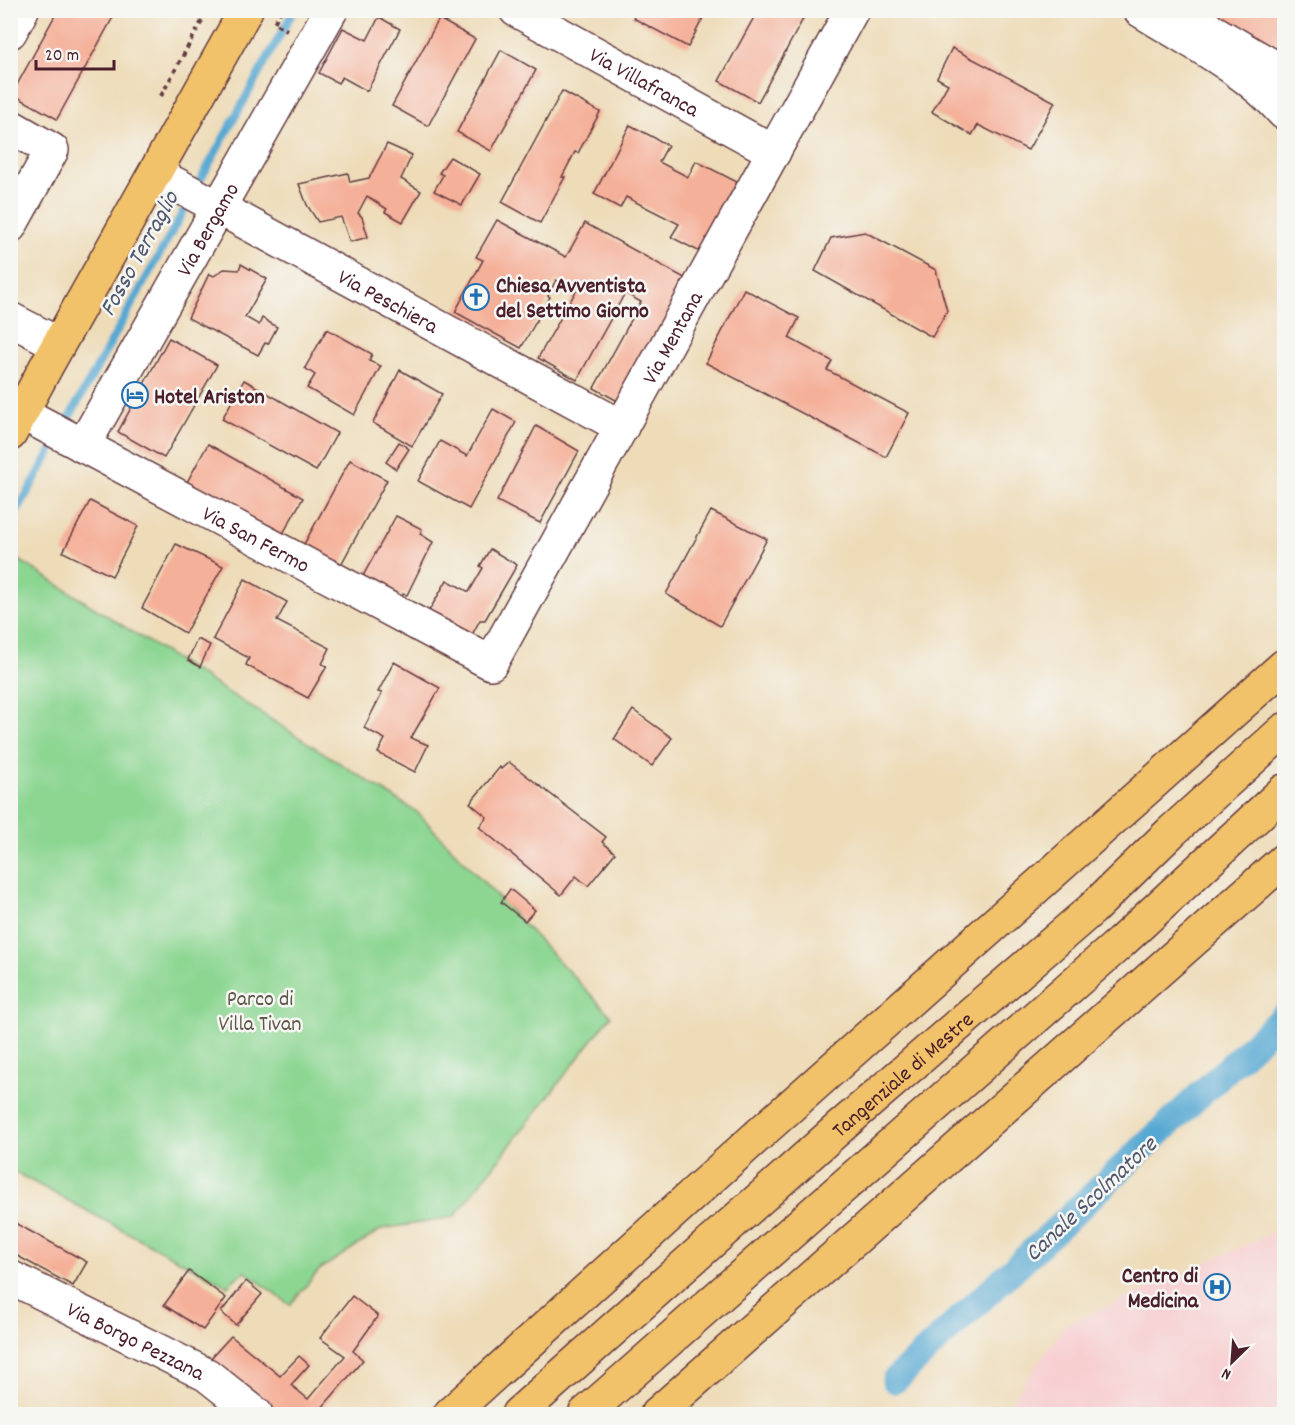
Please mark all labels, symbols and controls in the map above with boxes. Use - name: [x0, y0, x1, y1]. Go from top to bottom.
- scale bar: [36, 33, 114, 71]
- street label: Via Villafranca: [583, 41, 704, 127]
- text: 20 m: [45, 44, 79, 69]
- street label: Via Bergamo: [171, 178, 249, 283]
- water label: Fosso Terraglio: [92, 185, 190, 323]
- street label: Via Peschiera: [331, 263, 443, 343]
- place label: Chiesa Avventista del Settimo Giorno: [496, 272, 649, 328]
- church icon: Chiesa Avventista del Settimo Giorno: [461, 282, 491, 312]
- street label: Via Mentana: [636, 286, 713, 391]
- hotel icon: Hotel Ariston: [120, 380, 150, 410]
- place label: Hotel Ariston: [154, 383, 265, 414]
- street label: Via San Fermo: [196, 500, 314, 583]
- park label: Parco di Villa Tivan: [219, 985, 301, 1041]
- street label: Tangenziale di Mestre: [826, 1006, 982, 1146]
- water label: Canale Scolmatore: [1018, 1129, 1167, 1271]
- place label: Centro di Medicina: [1122, 1262, 1199, 1318]
- hospital icon: Centro di Medicina: [1202, 1272, 1232, 1302]
- street label: Via Borgo Pezzana: [61, 1296, 209, 1391]
- north arrow: [1202, 1332, 1262, 1392]
- text: N: [1218, 1361, 1235, 1385]

